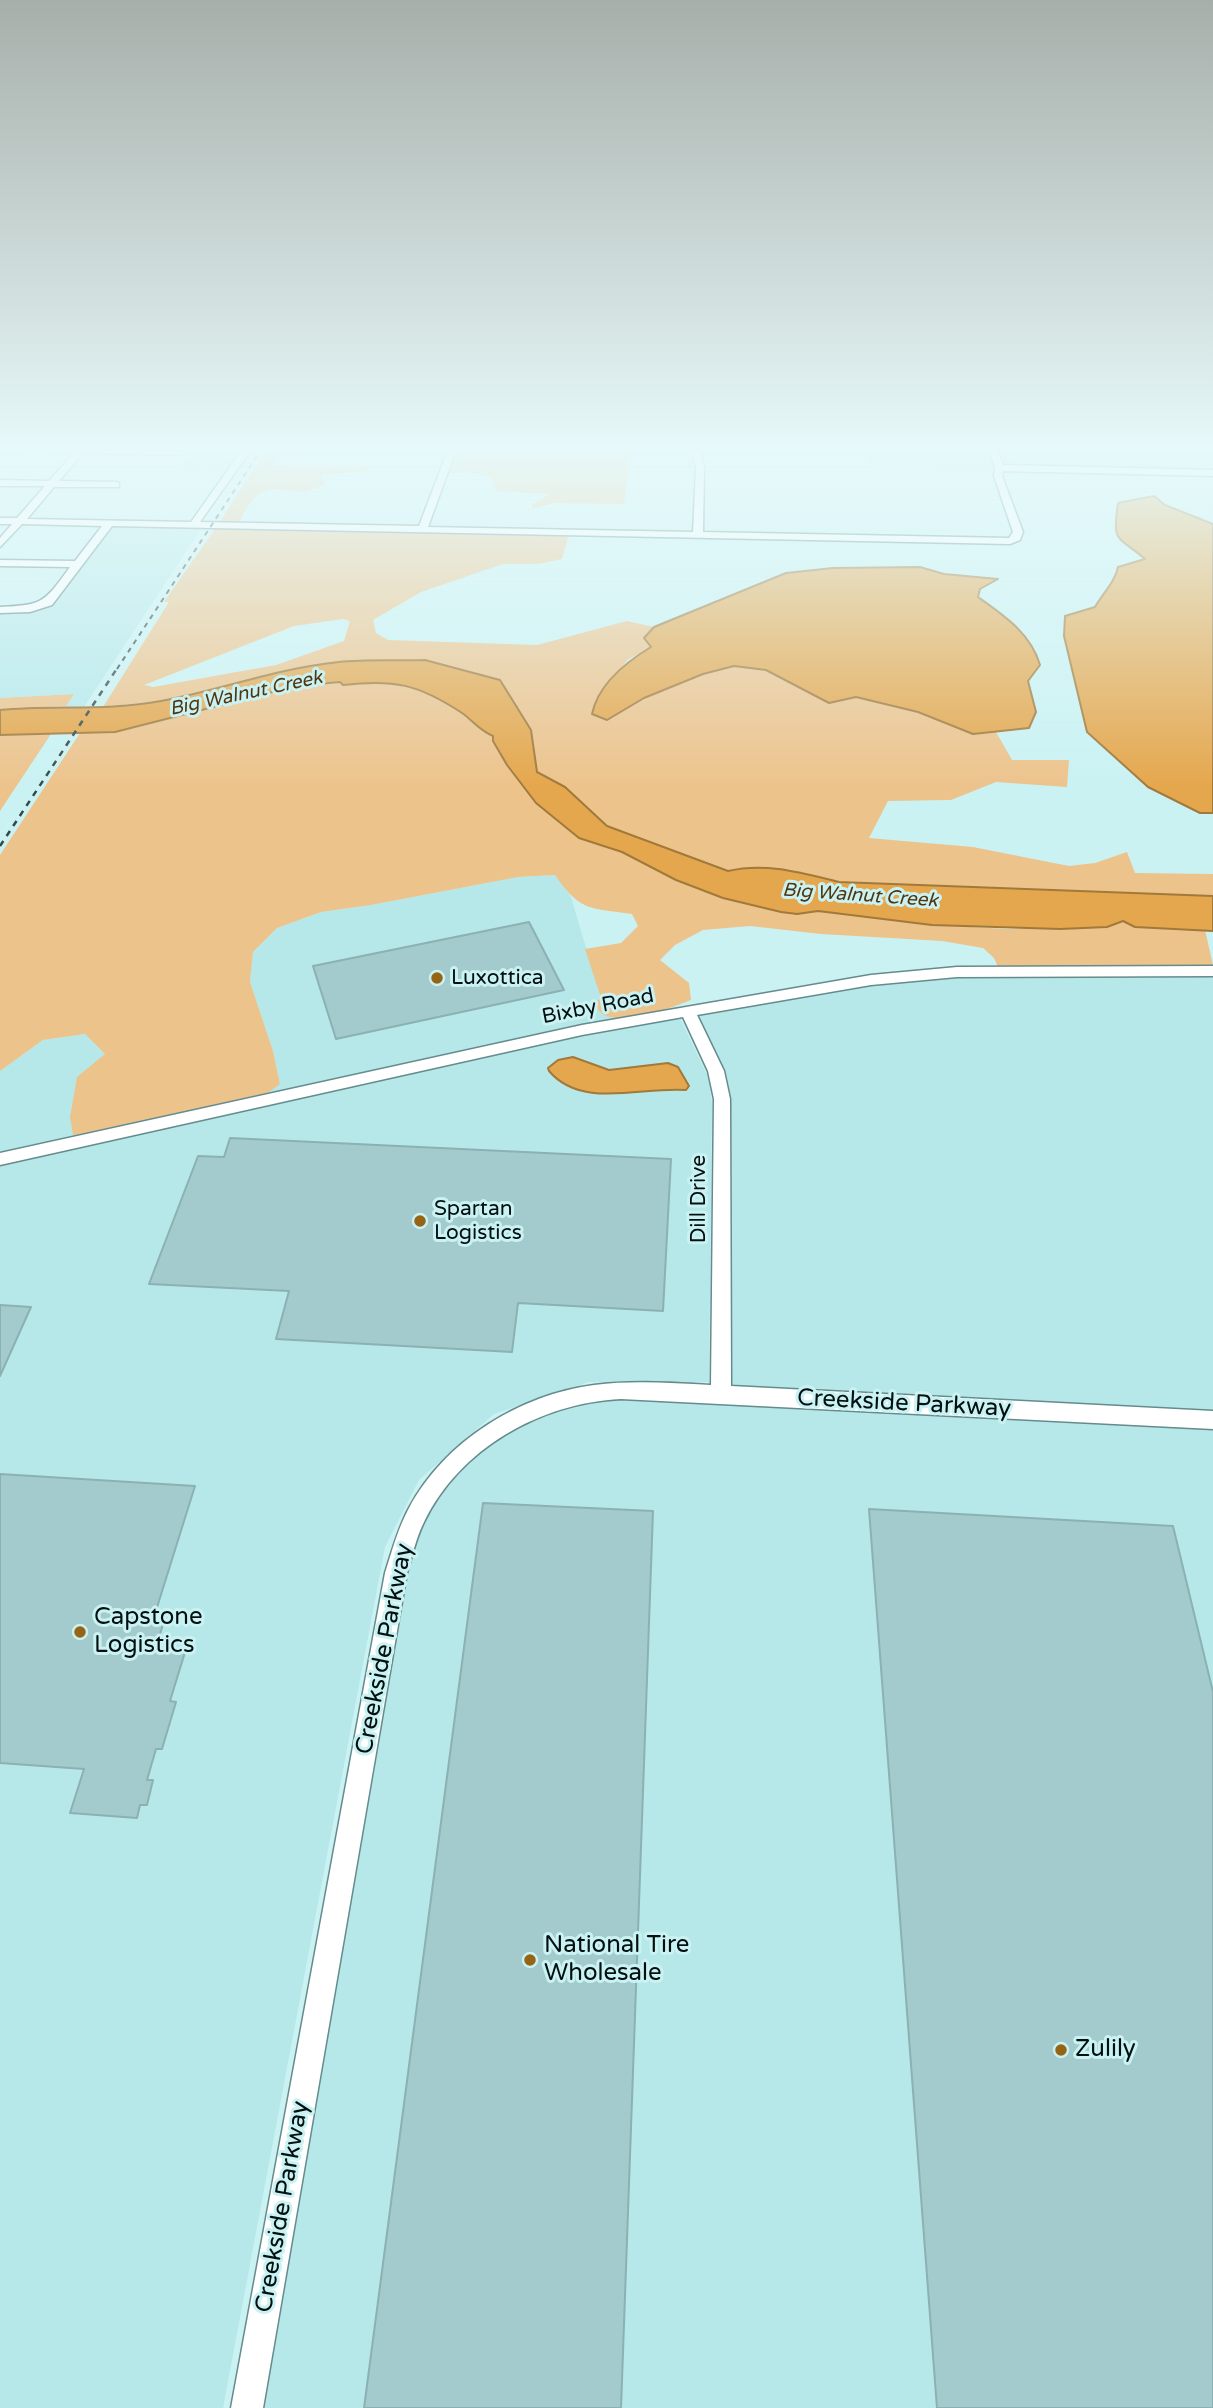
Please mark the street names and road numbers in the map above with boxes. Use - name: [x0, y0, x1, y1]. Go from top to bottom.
- street label: Bixby Road: [540, 984, 656, 1030]
- street label: Dill Drive: [686, 1155, 712, 1243]
- street label: Creekside Parkway: [796, 1384, 1012, 1424]
- street label: Creekside Parkway: [350, 1541, 420, 1757]
- street label: Creekside Parkway: [250, 2099, 316, 2315]

